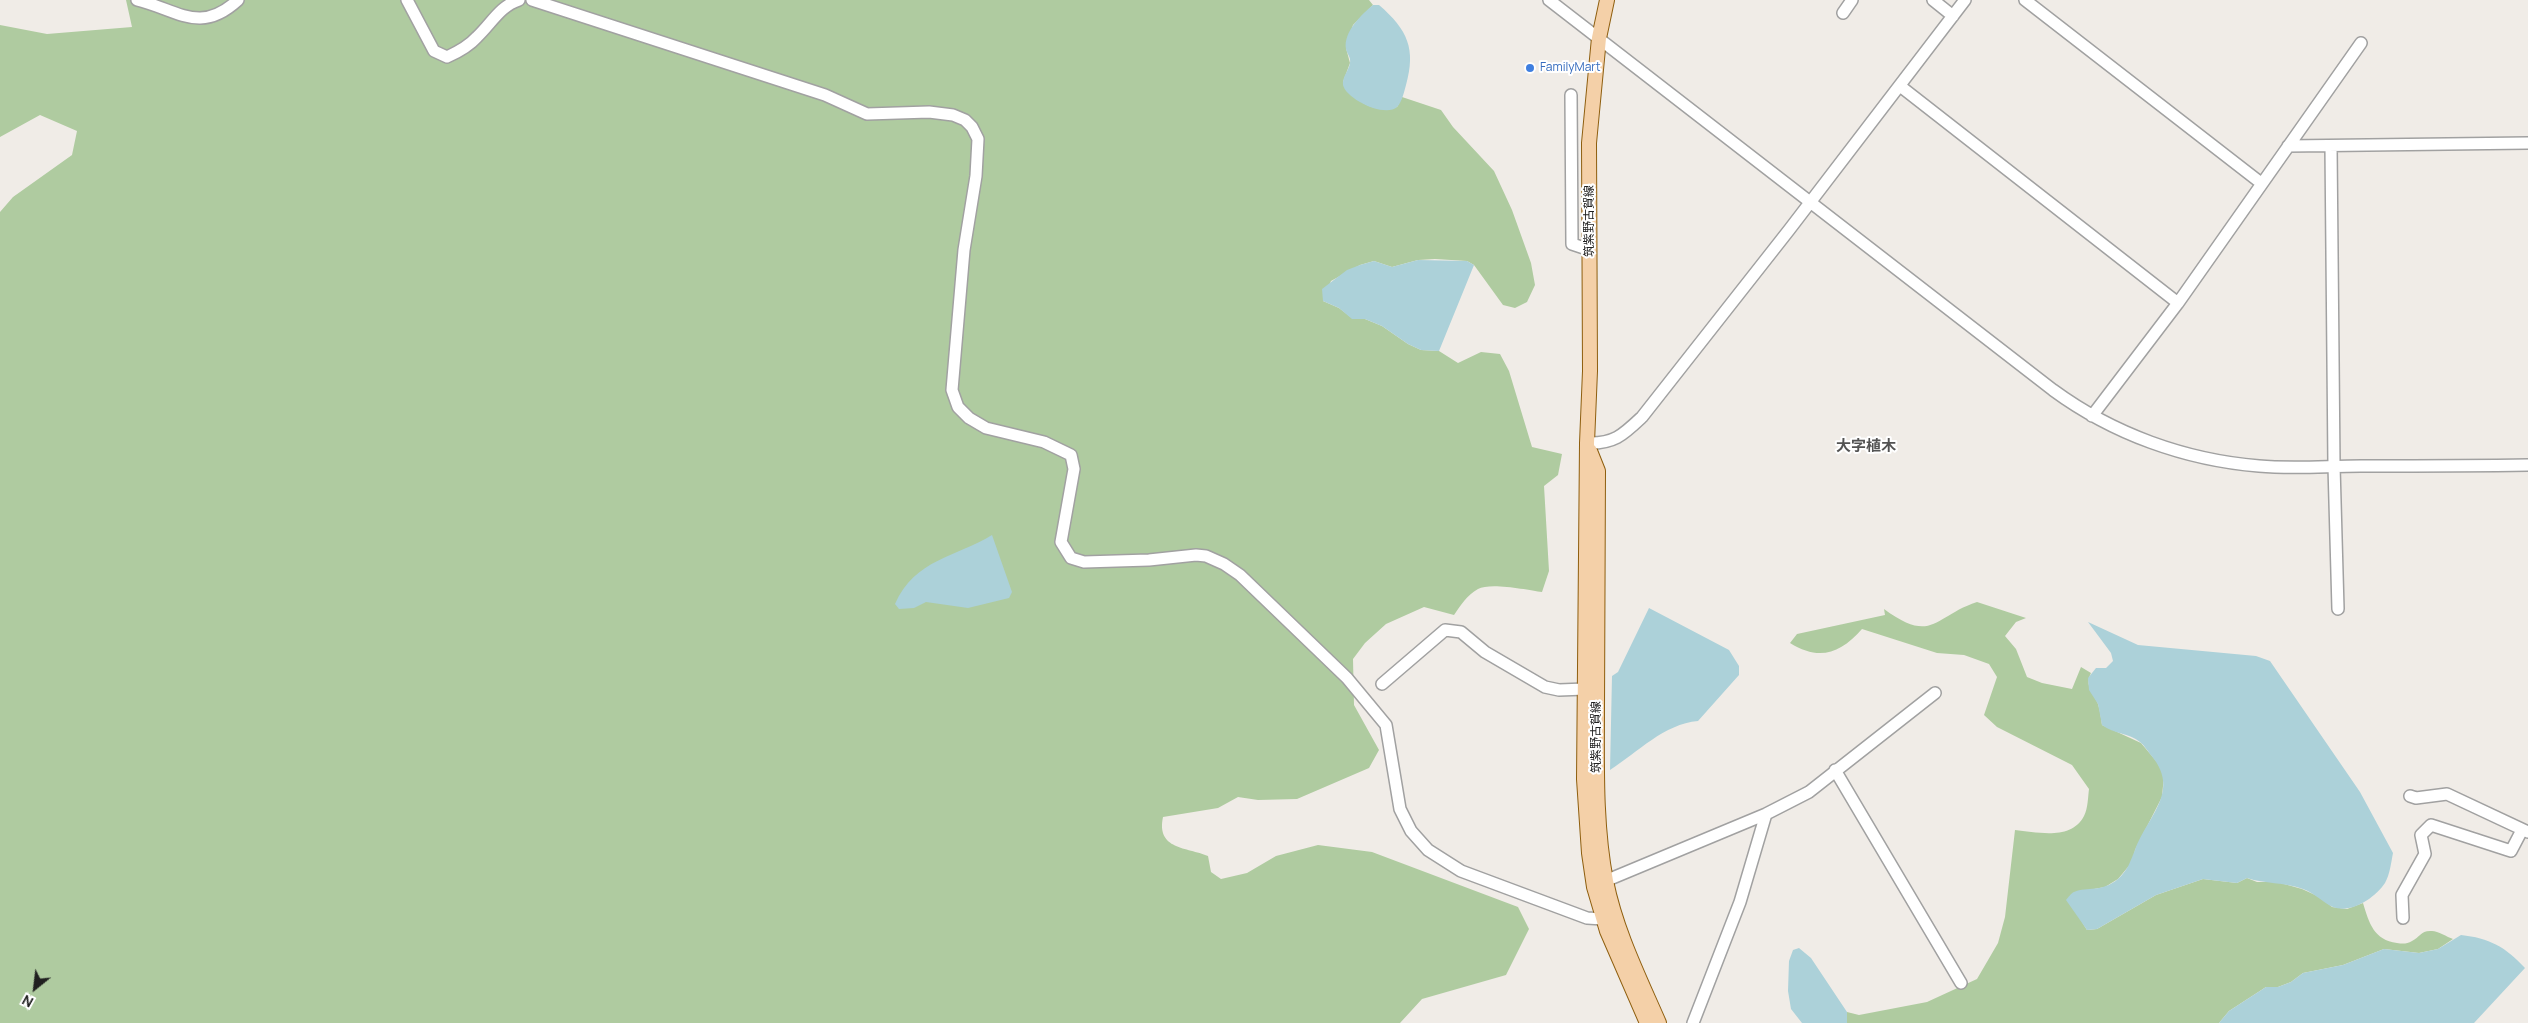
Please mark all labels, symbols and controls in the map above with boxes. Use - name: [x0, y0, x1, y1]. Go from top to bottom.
- place label: FamilyMart: [1540, 61, 1600, 75]
- marker: FamilyMart: [1524, 62, 1536, 74]
- street label: 筑紫野古賀線: [1583, 185, 1597, 257]
- district label: 大字植木: [1836, 438, 1896, 456]
- street label: 筑紫野古賀線: [1590, 701, 1604, 773]
- north arrow: [10, 963, 60, 1013]
- text: N: [18, 991, 36, 1012]

